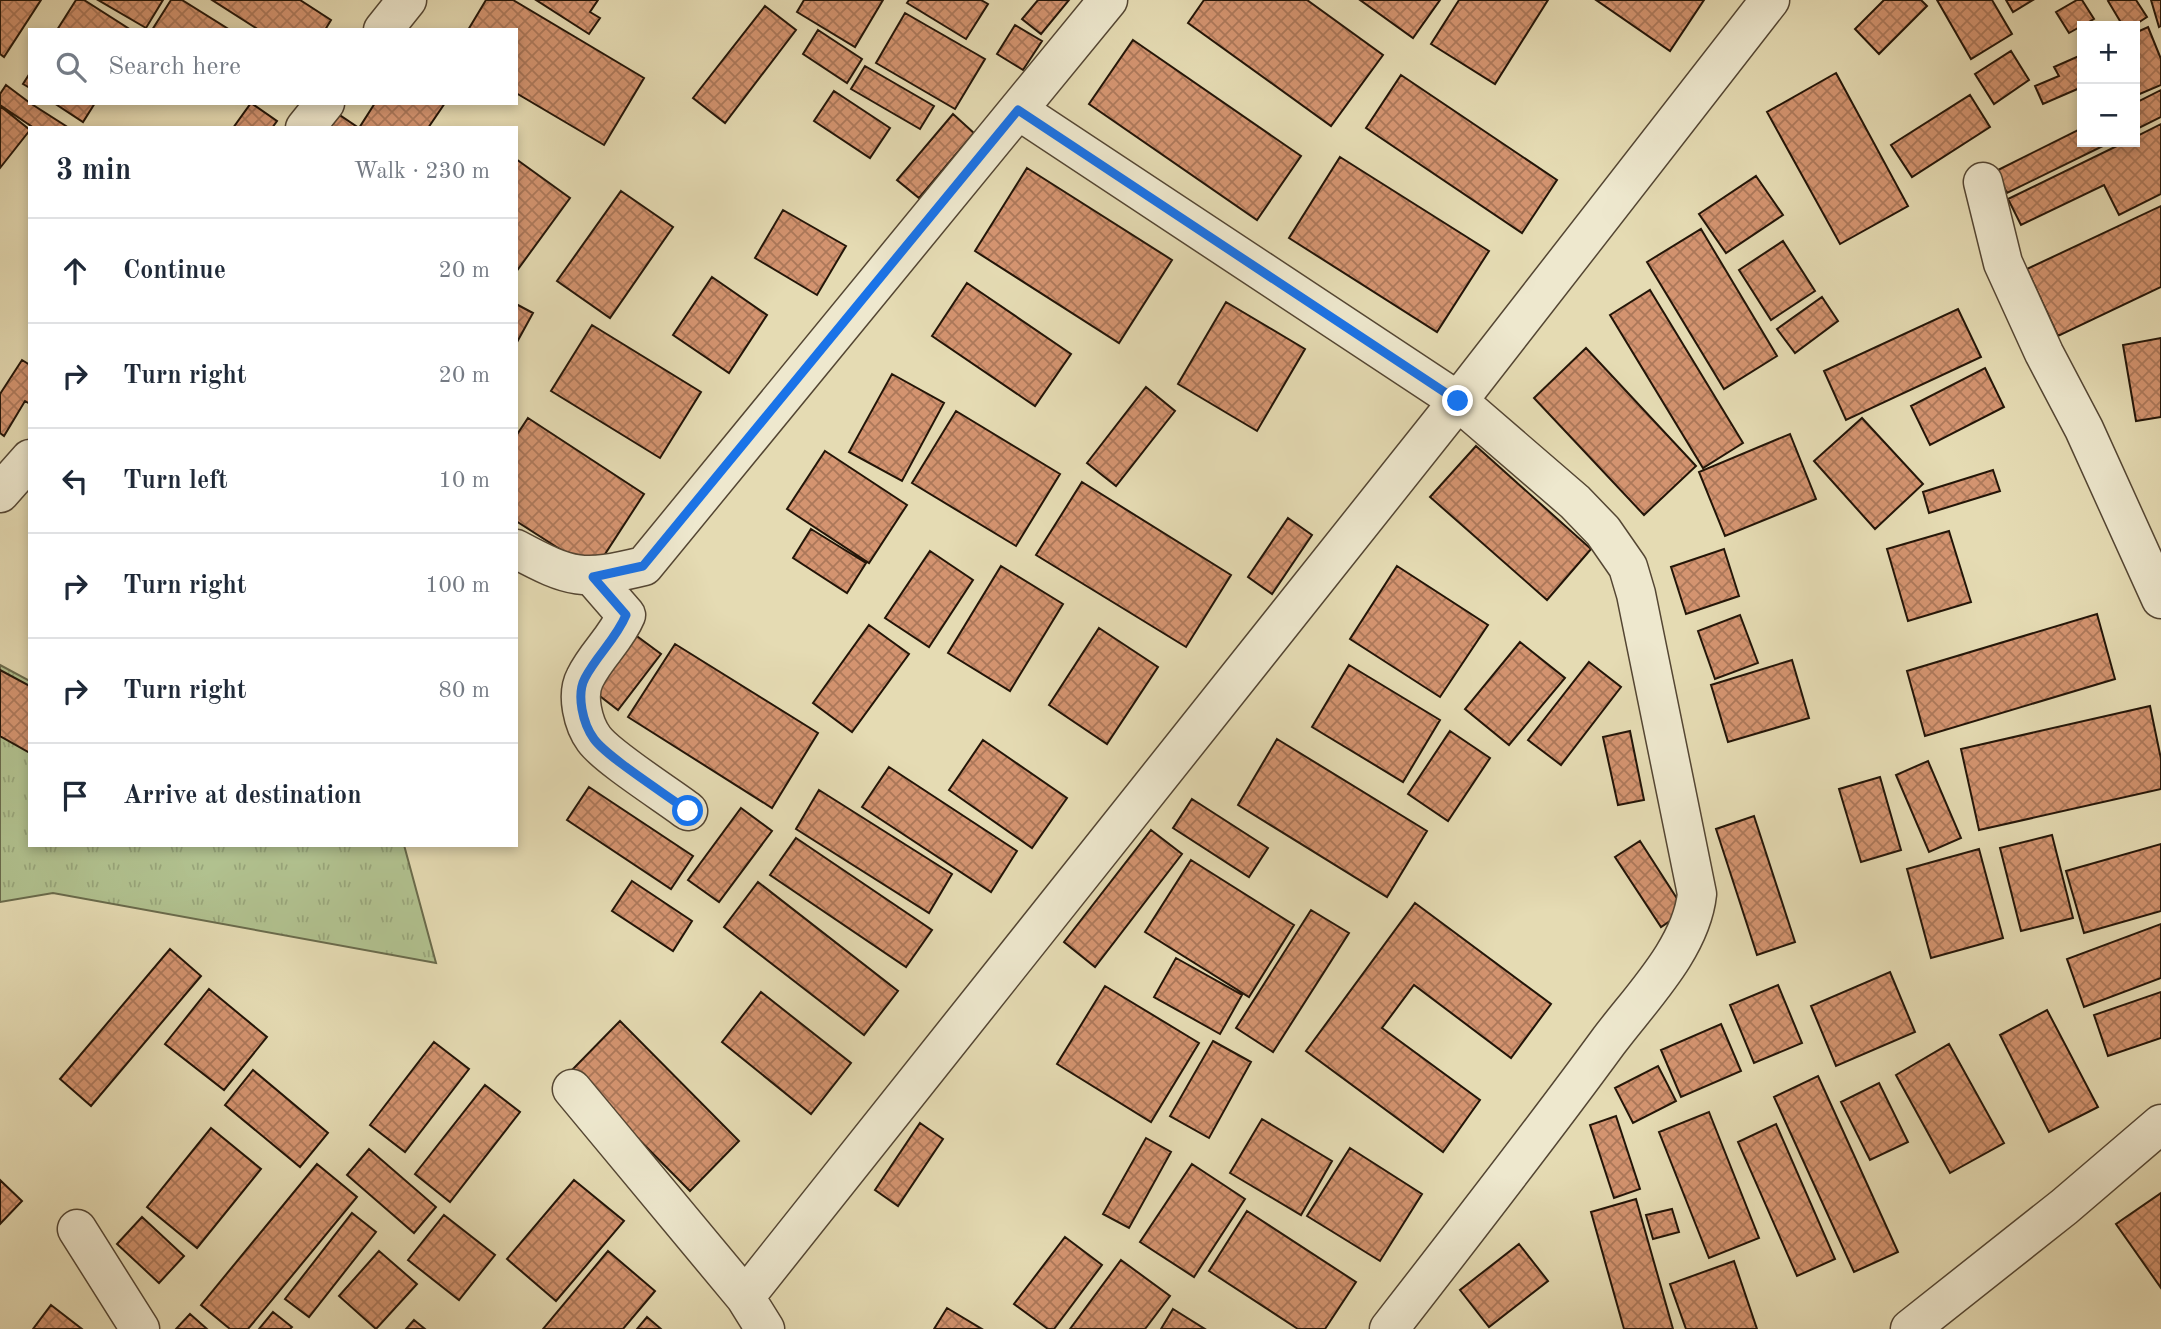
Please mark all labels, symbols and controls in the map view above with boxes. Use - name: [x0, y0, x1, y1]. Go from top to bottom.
- map controls: [2077, 21, 2140, 147]
- button: +: [2077, 21, 2140, 84]
- search box: [28, 28, 518, 105]
- icon: search: [52, 48, 90, 86]
- text: Search here: [108, 54, 241, 80]
- button: −: [2077, 84, 2140, 147]
- text: 3 min: [56, 156, 131, 186]
- text: Walk · 230 m: [354, 160, 490, 183]
- icon: ahead: [56, 252, 94, 290]
- text: Continue: [123, 258, 226, 284]
- text: 20 m: [439, 259, 490, 282]
- icon: right: [56, 357, 94, 395]
- text: Turn right: [123, 363, 246, 389]
- text: 20 m: [439, 364, 490, 387]
- route end: [1442, 385, 1473, 416]
- icon: left: [56, 462, 94, 500]
- text: Turn left: [123, 468, 228, 494]
- text: 10 m: [439, 469, 490, 492]
- icon: right: [56, 567, 94, 605]
- text: Turn right: [123, 573, 246, 599]
- text: 100 m: [425, 574, 490, 597]
- icon: right: [56, 672, 94, 710]
- text: Turn right: [123, 678, 246, 704]
- text: 80 m: [439, 679, 490, 702]
- icon: arrive: [56, 777, 94, 815]
- text: Arrive at destination: [123, 783, 362, 809]
- route start: [672, 795, 703, 826]

